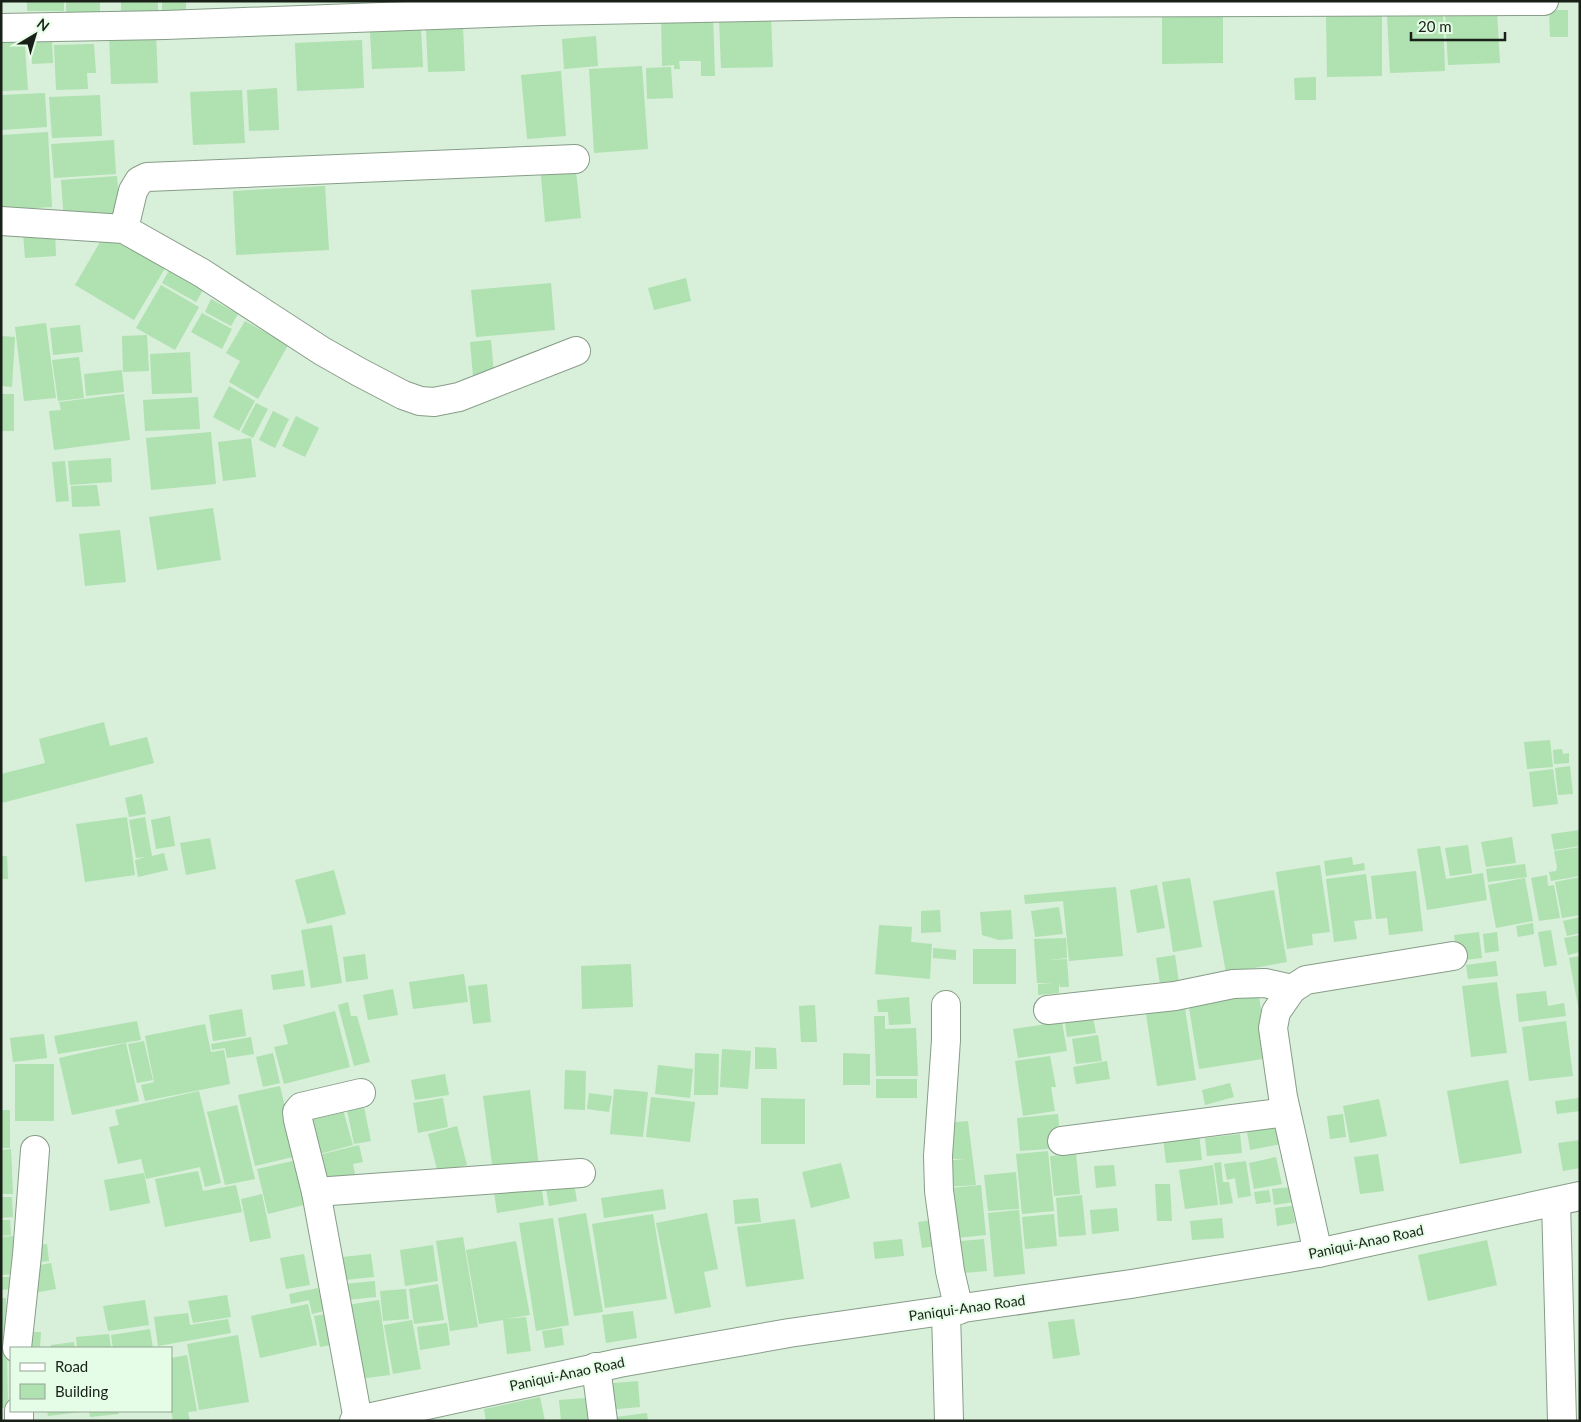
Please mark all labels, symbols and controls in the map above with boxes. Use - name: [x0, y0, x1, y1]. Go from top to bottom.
- north arrow: [10, 10, 60, 60]
- scale bar: [1411, 10, 1505, 42]
- text: N: [34, 14, 53, 34]
- text: 20 m: [1418, 17, 1452, 35]
- street label: Paniqui-Anao Road: [1307, 1221, 1425, 1262]
- street label: Paniqui-Anao Road: [908, 1291, 1026, 1324]
- legend: [10, 1347, 172, 1412]
- street label: Paniqui-Anao Road: [508, 1353, 626, 1394]
- text: Road: [55, 1357, 88, 1375]
- text: Building: [55, 1382, 108, 1400]

